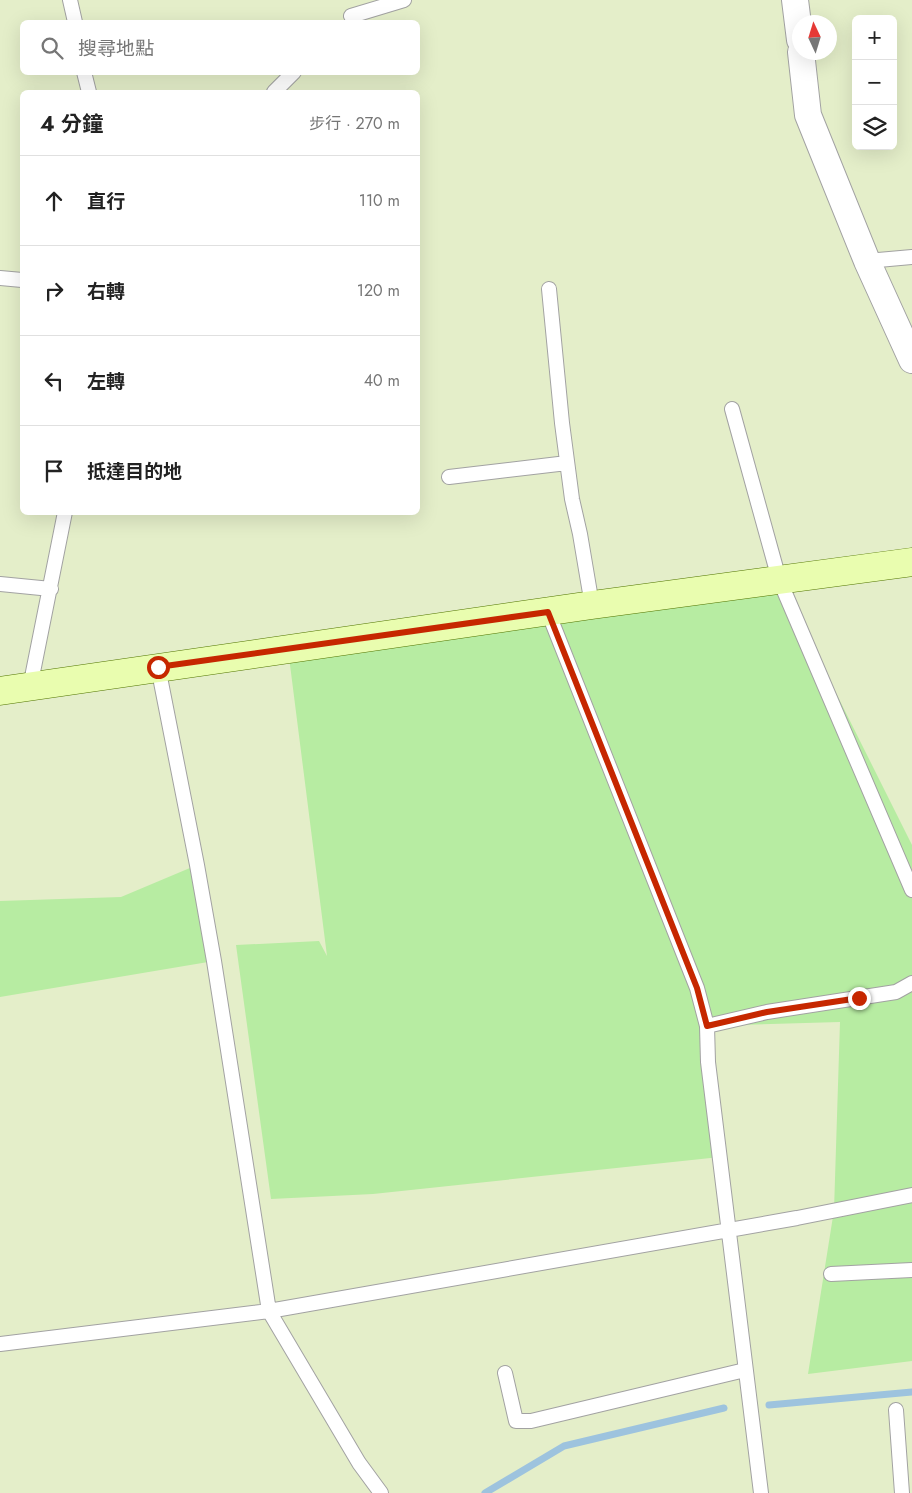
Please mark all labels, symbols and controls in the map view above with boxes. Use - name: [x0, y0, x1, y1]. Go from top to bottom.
- north arrow: [792, 15, 837, 60]
- map controls: [852, 15, 897, 150]
- button: +: [852, 15, 897, 60]
- search box: [20, 20, 420, 75]
- icon: search: [38, 34, 66, 62]
- text: 搜尋地點: [78, 35, 154, 62]
- button: −: [852, 60, 897, 105]
- button: layers: [852, 105, 897, 150]
- text: 4 分鐘: [40, 109, 103, 139]
- text: 步行 · 270 m: [309, 112, 400, 135]
- icon: ahead: [40, 187, 68, 215]
- text: 直行: [87, 188, 125, 215]
- text: 110 m: [359, 189, 400, 212]
- icon: right: [40, 277, 68, 305]
- text: 右轉: [87, 278, 125, 305]
- text: 120 m: [357, 279, 400, 302]
- icon: left: [40, 367, 68, 395]
- text: 左轉: [87, 368, 125, 395]
- text: 40 m: [364, 369, 400, 392]
- icon: arrive: [40, 457, 68, 485]
- text: 抵達目的地: [87, 458, 182, 485]
- route start: [147, 656, 170, 679]
- route end: [848, 987, 871, 1010]

